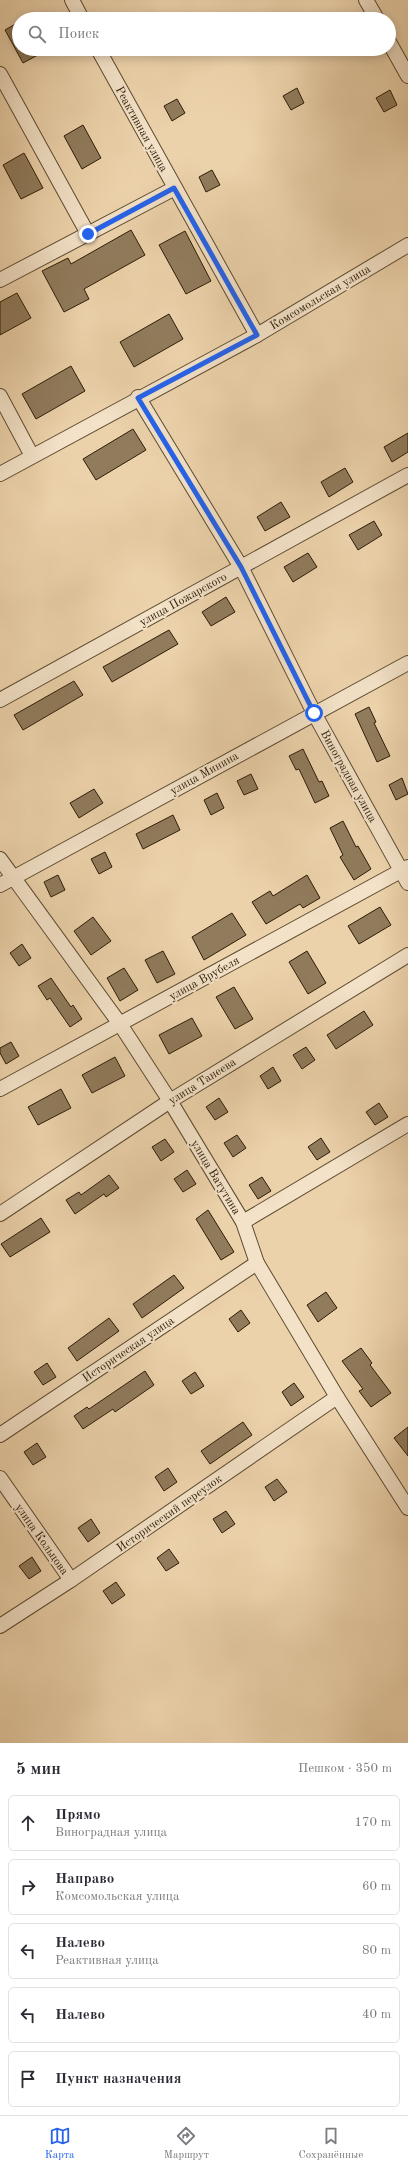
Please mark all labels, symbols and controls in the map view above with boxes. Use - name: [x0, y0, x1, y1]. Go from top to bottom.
- search box: [12, 12, 396, 56]
- icon: search: [26, 23, 48, 45]
- text: Поиск: [58, 27, 99, 42]
- street label: Реактивная улица: [113, 85, 170, 174]
- route end: [79, 225, 97, 243]
- street label: Комсомольская улица: [268, 263, 373, 333]
- street label: улица Пожарского: [138, 571, 229, 629]
- route start: [305, 704, 323, 722]
- street label: Виноградная улица: [318, 728, 378, 825]
- street label: улица Минина: [168, 750, 241, 798]
- street label: улица Врубеля: [167, 955, 242, 1003]
- street label: улица Танеева: [167, 1056, 239, 1107]
- street label: улица Ватутина: [188, 1138, 242, 1217]
- street label: Историческая улица: [81, 1315, 177, 1385]
- street label: Исторический переулок: [115, 1473, 224, 1555]
- street label: улица Кольцова: [12, 1502, 70, 1577]
- text: 5 мин: [16, 1761, 61, 1778]
- text: Пешком · 350 m: [298, 1762, 392, 1775]
- text: Прямо: [55, 1808, 101, 1823]
- icon: ahead: [17, 1812, 39, 1834]
- text: 170 m: [354, 1816, 391, 1829]
- text: Виноградная улица: [55, 1826, 167, 1839]
- text: Направо: [55, 1872, 114, 1887]
- icon: right: [17, 1876, 39, 1898]
- text: 60 m: [362, 1880, 391, 1893]
- text: Комсомольская улица: [55, 1890, 179, 1903]
- text: Налево: [55, 1936, 105, 1951]
- icon: left: [17, 1940, 39, 1962]
- text: 80 m: [362, 1944, 391, 1957]
- text: Реактивная улица: [55, 1954, 159, 1967]
- icon: left: [17, 2004, 39, 2026]
- text: Налево: [55, 2008, 105, 2023]
- text: 40 m: [362, 2008, 391, 2021]
- icon: arrive: [17, 2068, 39, 2090]
- text: Пункт назначения: [55, 2072, 182, 2087]
- tab: Карта: [45, 2125, 74, 2163]
- tab: Маршрут: [164, 2125, 209, 2163]
- tab: Сохранённые: [298, 2125, 363, 2163]

